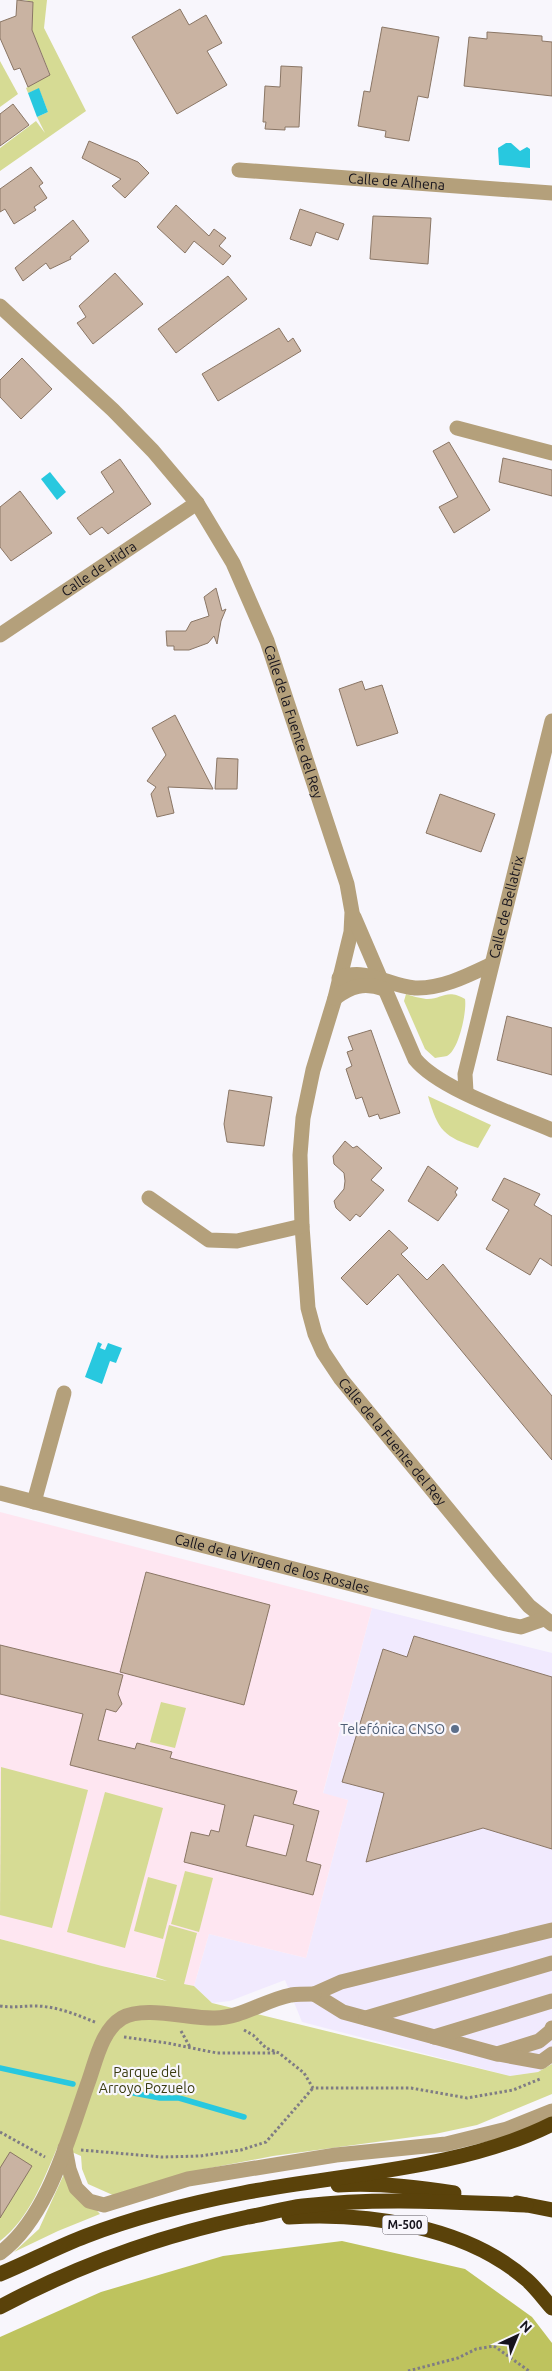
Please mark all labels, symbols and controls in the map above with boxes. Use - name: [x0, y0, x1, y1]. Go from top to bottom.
- street label: Calle de Alhena: [348, 170, 446, 193]
- street label: Calle de Hidra: [58, 538, 140, 600]
- street label: Calle de la Fuente del Rey: [261, 643, 326, 801]
- street label: Calle de Bellatrix: [486, 854, 527, 960]
- street label: Calle de la Fuente del Rey: [335, 1374, 450, 1509]
- street label: Calle de la Virgen de los Rosales: [173, 1531, 371, 1596]
- place label: Telefónica CNSO: [340, 1721, 445, 1737]
- marker: Telefónica CNSO: [449, 1723, 461, 1735]
- park label: Parque del Arroyo Pozuelo: [99, 2064, 195, 2096]
- road number: M-500: [382, 2216, 428, 2234]
- north arrow: [492, 2311, 542, 2361]
- text: N: [517, 2317, 535, 2336]

